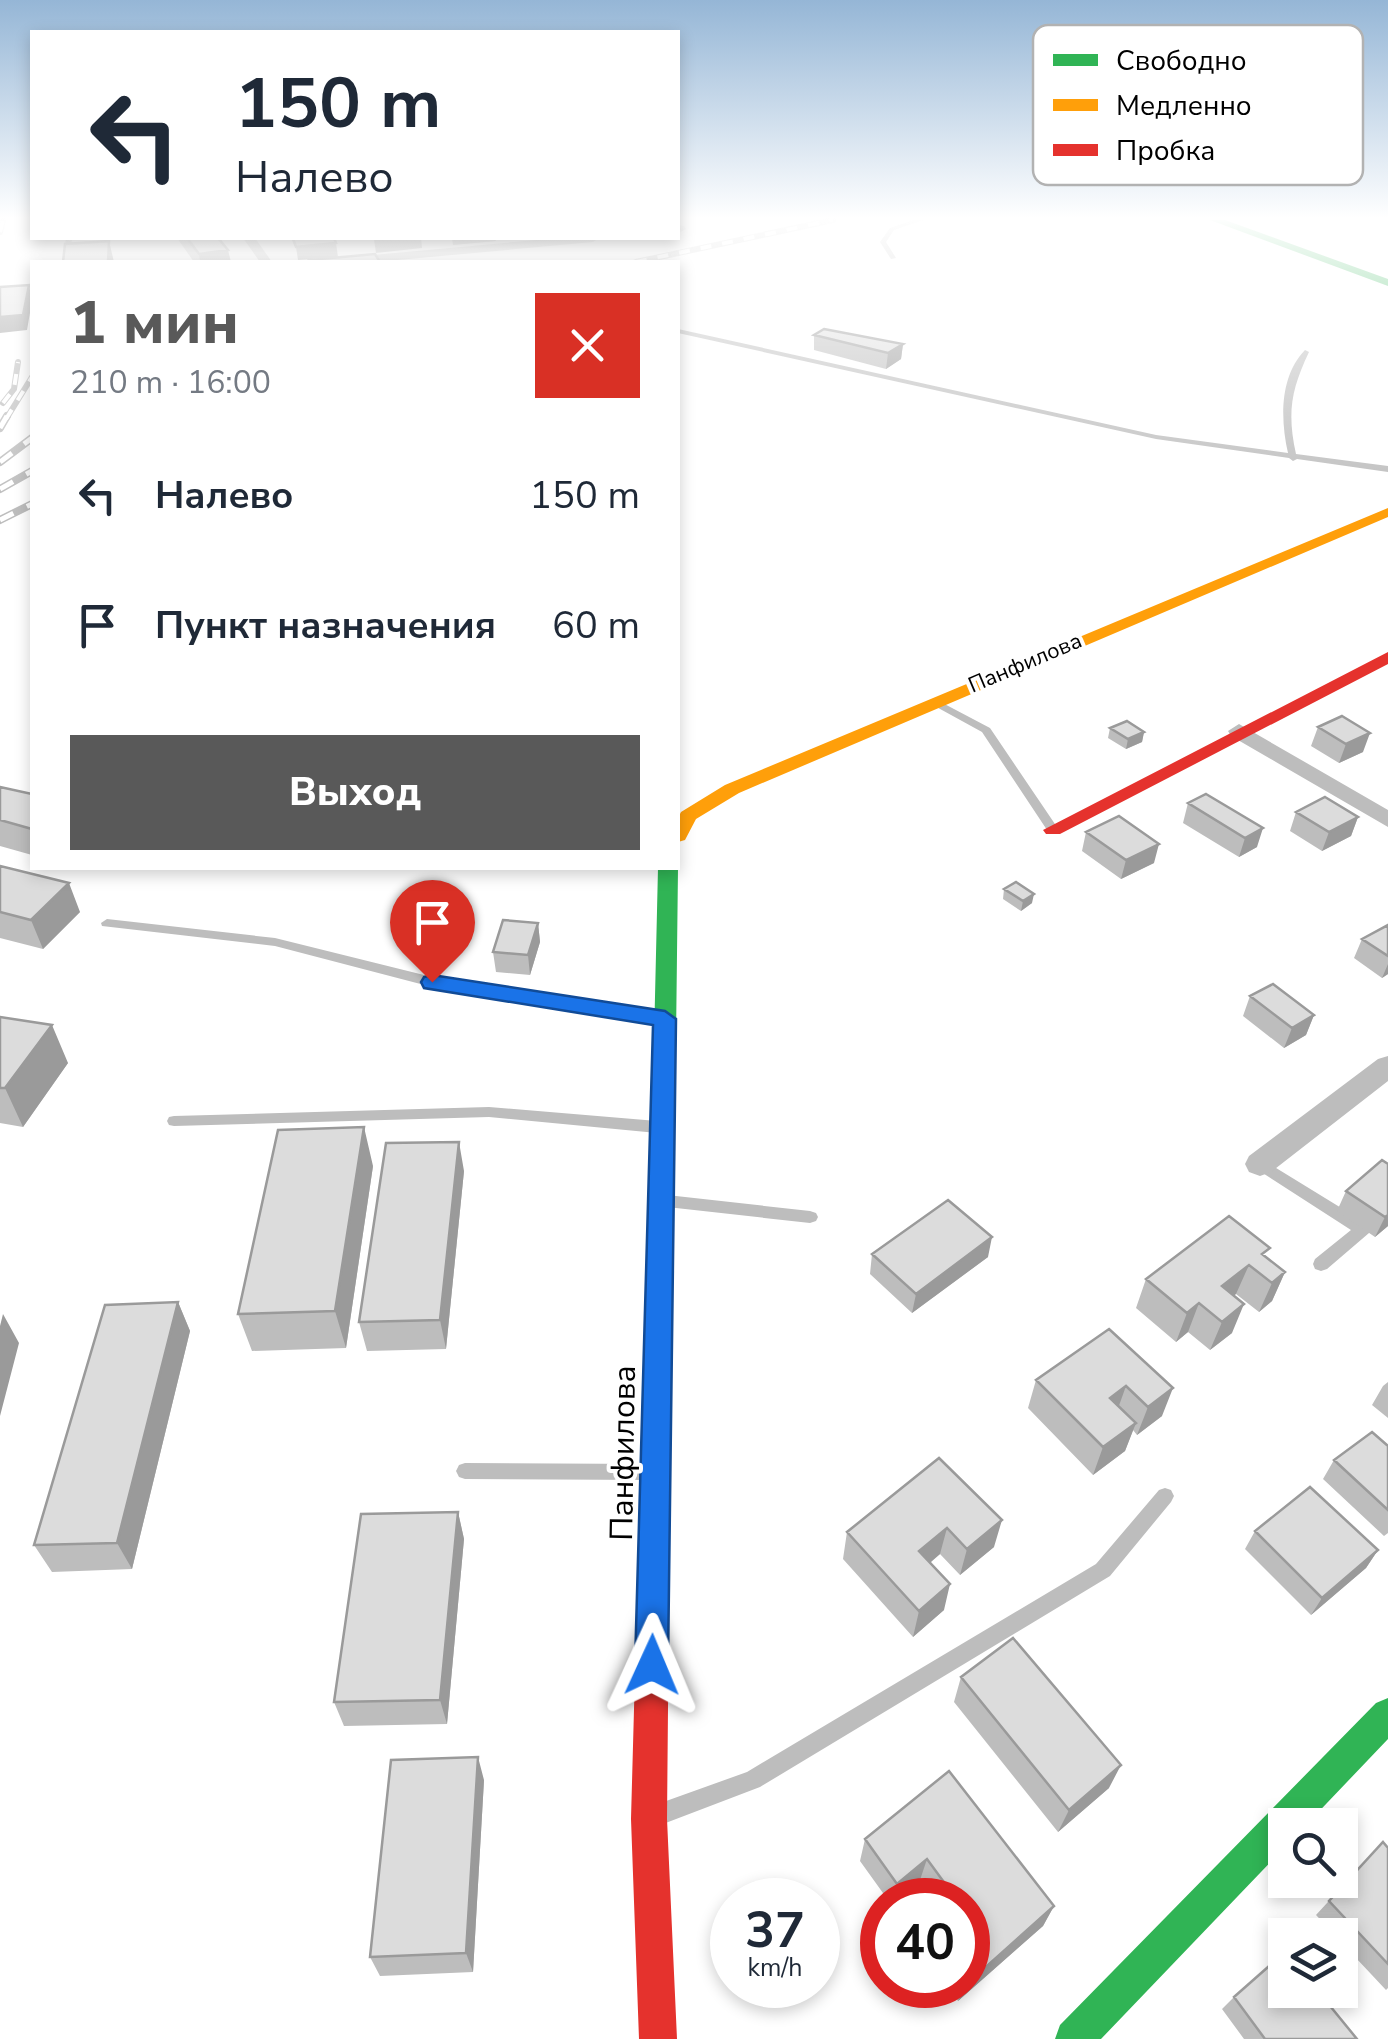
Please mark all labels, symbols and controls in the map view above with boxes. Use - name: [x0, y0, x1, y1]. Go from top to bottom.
- legend: [1033, 25, 1363, 185]
- text: Свободно: [1116, 42, 1247, 80]
- text: 150 m: [235, 56, 441, 152]
- icon: left: [70, 70, 200, 200]
- text: Медленно: [1116, 87, 1252, 125]
- text: Пробка: [1116, 132, 1215, 170]
- text: Налево: [235, 147, 394, 208]
- text: 1 мин: [70, 282, 239, 364]
- button: close: [535, 293, 640, 398]
- text: 210 m · 16:00: [70, 361, 271, 404]
- icon: left: [70, 468, 125, 523]
- text: Налево: [155, 470, 294, 521]
- text: 150 m: [529, 470, 640, 521]
- icon: arrive: [70, 598, 125, 653]
- text: Пункт назначения: [155, 600, 496, 651]
- text: 60 m: [552, 600, 640, 651]
- street label: Панфилова: [964, 626, 1086, 700]
- button: Выход: [70, 735, 640, 850]
- pin: [390, 880, 475, 983]
- icon: arrive: [405, 895, 460, 950]
- street label: Панфилова: [600, 1365, 646, 1541]
- position arrow: [600, 1613, 704, 1717]
- map controls: [1268, 1808, 1358, 2008]
- button: search: [1268, 1808, 1358, 1898]
- speed limit sign: 40: [860, 1878, 990, 2008]
- text: 37: [745, 1896, 805, 1965]
- button: layers: [1268, 1918, 1358, 2008]
- text: km/h: [747, 1951, 803, 1985]

